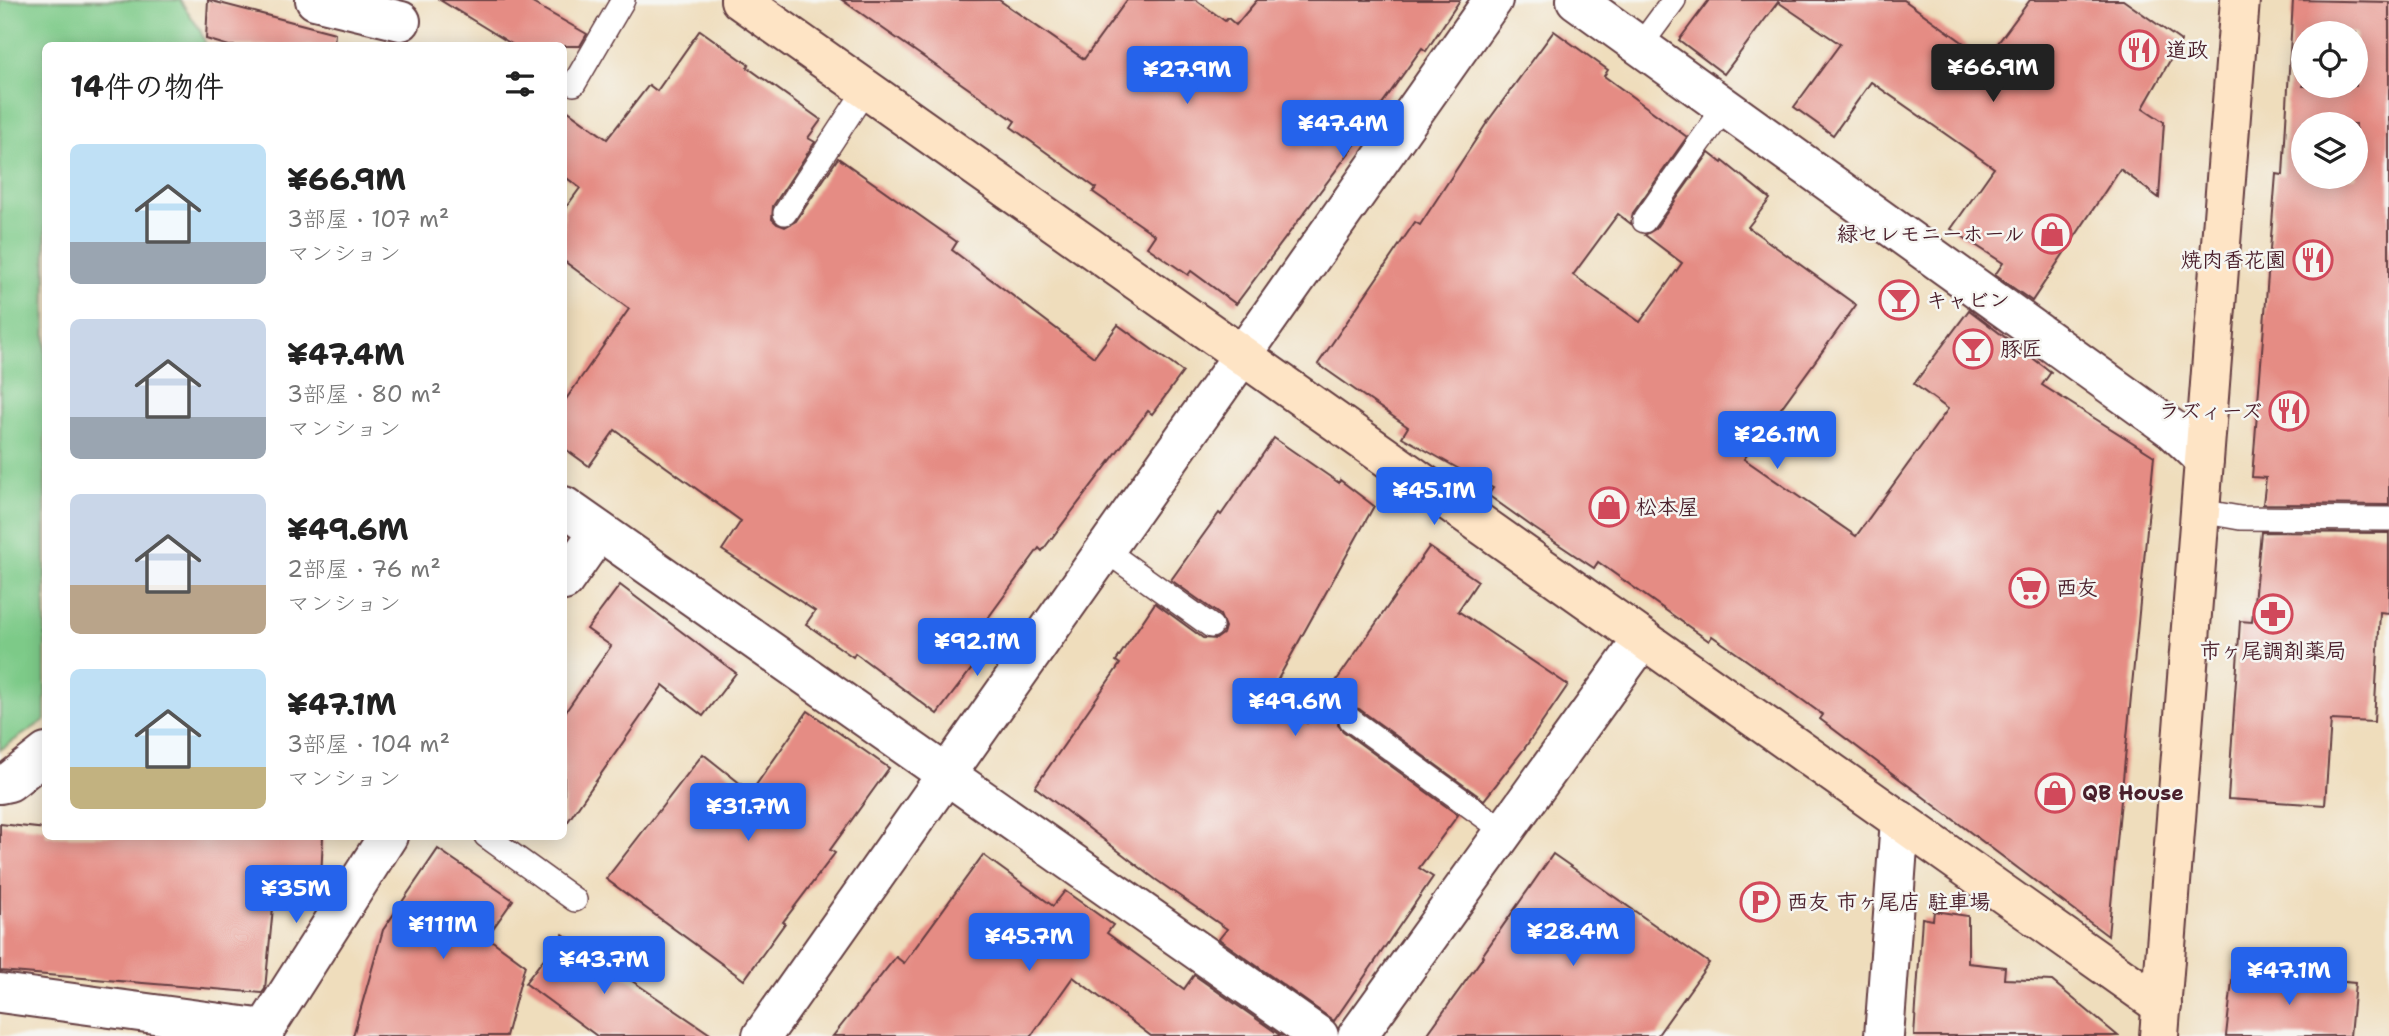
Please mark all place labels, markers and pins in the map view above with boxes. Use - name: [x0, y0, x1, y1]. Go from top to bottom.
- restaurant icon: 道政: [2118, 29, 2160, 71]
- place label: 道政: [2166, 36, 2208, 64]
- pin: ¥66.9M: [1936, 44, 2050, 104]
- pin: ¥27.9M: [1130, 46, 1244, 106]
- pin: ¥47.4M: [1286, 100, 1400, 160]
- shop icon: 緑セレモニーホール: [2031, 213, 2073, 255]
- place label: 緑セレモニーホール: [1837, 220, 2025, 248]
- restaurant icon: 焼肉香花園: [2292, 239, 2334, 281]
- place label: 焼肉香花園: [2181, 246, 2286, 274]
- bar icon: キャビン: [1878, 279, 1920, 321]
- place label: キャビン: [1926, 286, 2010, 314]
- bar icon: 豚匠: [1952, 328, 1994, 370]
- place label: 豚匠: [2000, 335, 2042, 363]
- restaurant icon: ラズィーズ: [2268, 390, 2310, 432]
- place label: ラズィーズ: [2159, 397, 2262, 425]
- pin: ¥26.1M: [1720, 412, 1834, 471]
- pin: ¥45.1M: [1377, 468, 1491, 527]
- shop icon: 松本屋: [1588, 486, 1630, 528]
- place label: 松本屋: [1636, 493, 1699, 521]
- supermarket icon: 西友: [2008, 567, 2050, 609]
- place label: 西友: [2056, 574, 2098, 602]
- pharmacy icon: 市ヶ尾調剤薬局: [2252, 593, 2294, 635]
- pin: ¥92.1M: [920, 618, 1034, 678]
- place label: 市ヶ尾調剤薬局: [2200, 637, 2347, 665]
- pin: ¥49.6M: [1238, 678, 1352, 738]
- shop icon: QB House: [2034, 772, 2076, 814]
- place label: QB House: [2082, 779, 2184, 807]
- pin: ¥31.7M: [691, 784, 805, 843]
- pin: ¥35M: [255, 866, 337, 925]
- parking icon: 西友 市ヶ尾店 駐車場: [1739, 881, 1781, 923]
- place label: 西友 市ヶ尾店 駐車場: [1787, 888, 1990, 916]
- pin: ¥111M: [394, 902, 492, 961]
- pin: ¥28.4M: [1516, 908, 1630, 968]
- pin: ¥45.7M: [972, 914, 1086, 973]
- pin: ¥43.7M: [547, 936, 661, 996]
- pin: ¥47.1M: [2232, 948, 2346, 1007]

